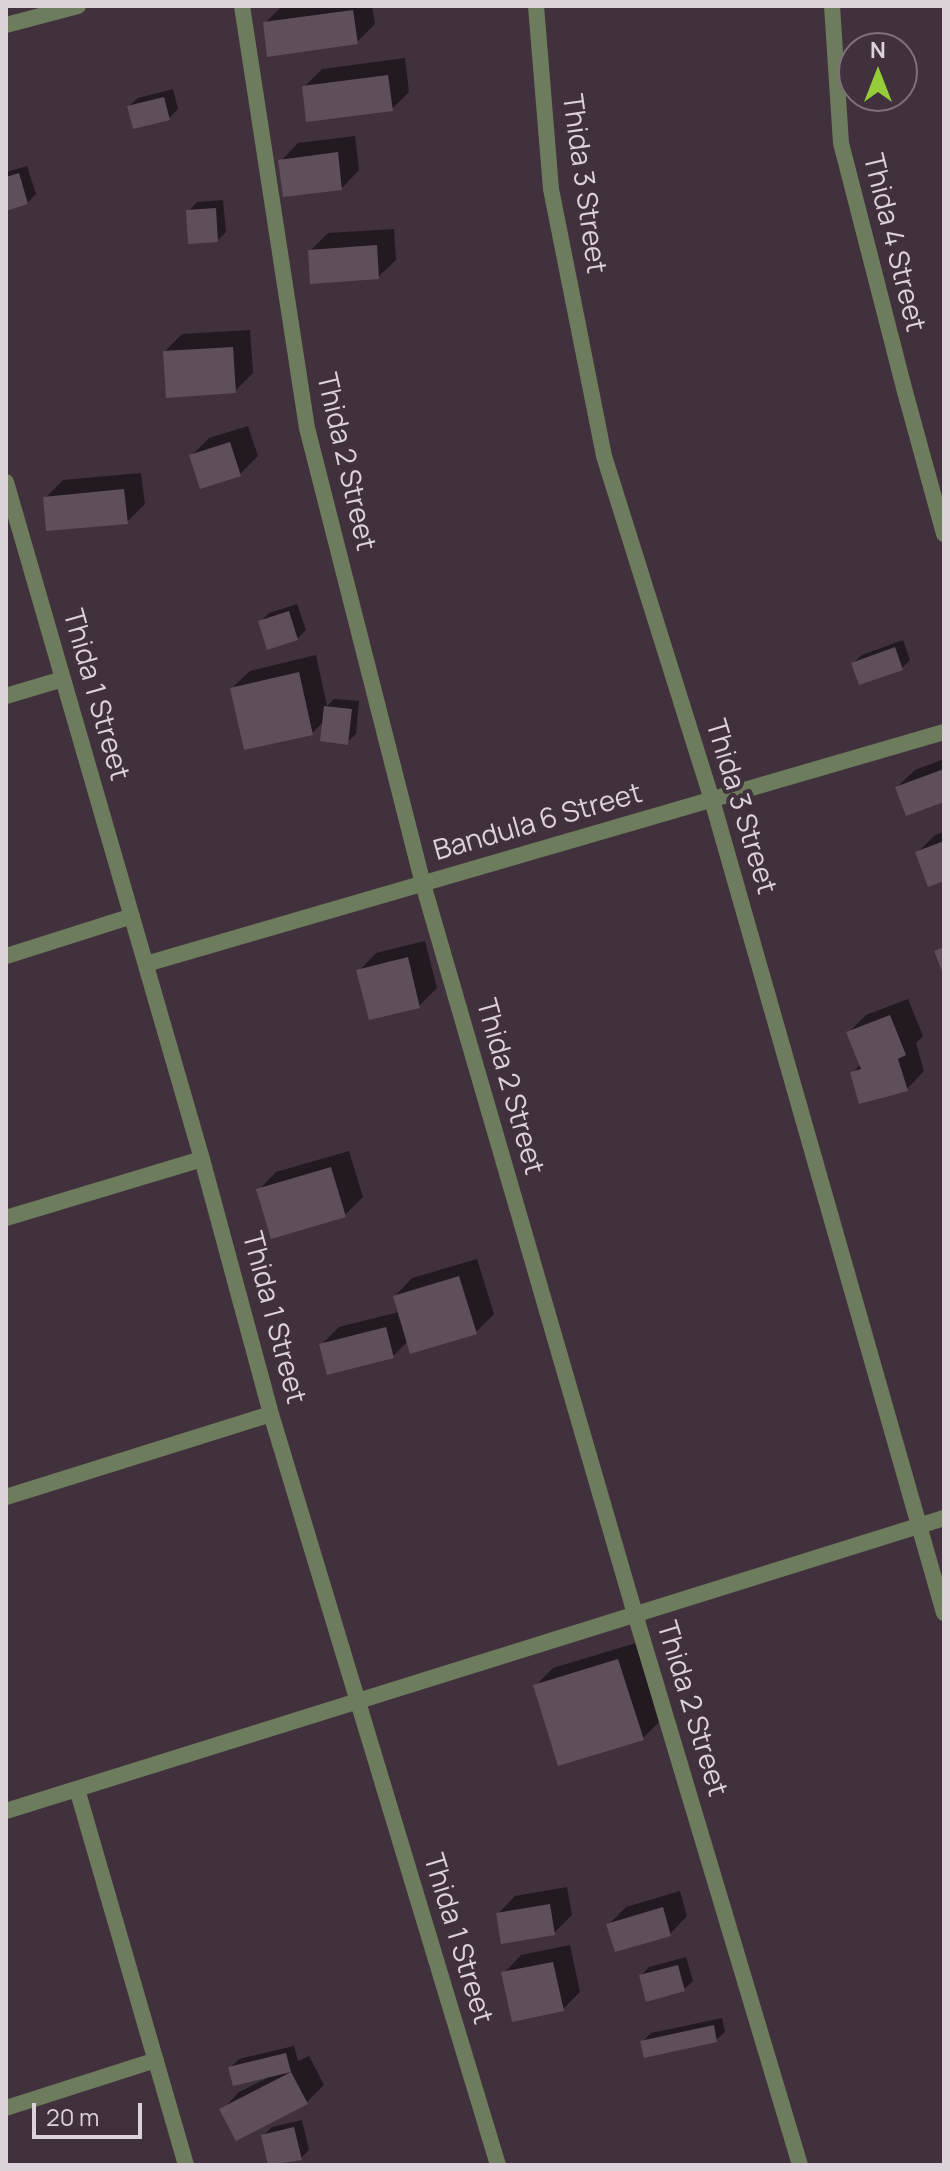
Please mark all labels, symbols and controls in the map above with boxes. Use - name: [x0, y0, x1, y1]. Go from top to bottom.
- north arrow: [838, 32, 918, 112]
- text: N: [870, 35, 886, 65]
- street label: Thida 3 Street: [554, 92, 612, 276]
- street label: Thida 4 Street: [855, 151, 931, 335]
- street label: Thida 2 Street: [308, 370, 382, 554]
- street label: Thida 1 Street: [55, 606, 135, 784]
- street label: Thida 3 Street: [697, 716, 783, 898]
- street label: Bandula 6 Street: [430, 777, 646, 869]
- street label: Thida 2 Street: [468, 995, 550, 1179]
- street label: Thida 1 Street: [234, 1228, 312, 1408]
- street label: Thida 2 Street: [648, 1617, 734, 1801]
- street label: Thida 1 Street: [415, 1850, 499, 2028]
- scale bar: [36, 2087, 146, 2137]
- text: 20 m: [46, 2100, 99, 2133]

